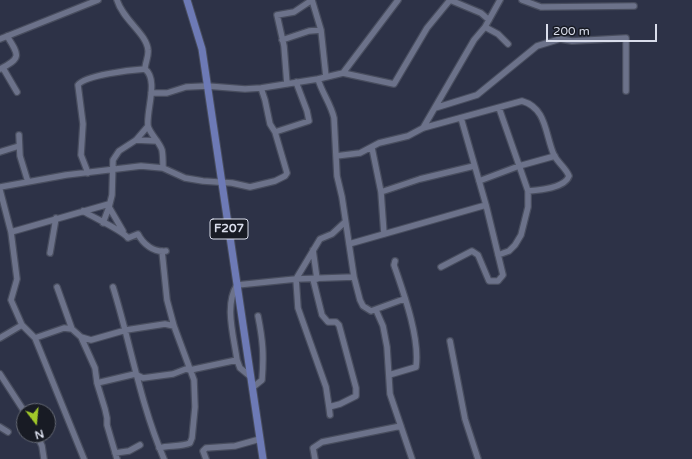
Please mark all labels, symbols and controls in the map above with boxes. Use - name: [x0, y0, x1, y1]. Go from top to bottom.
- scale bar: [548, 16, 659, 42]
- text: 200 m: [553, 24, 590, 38]
- road number: F207: [210, 219, 248, 239]
- north arrow: [16, 403, 56, 443]
- text: N: [33, 427, 45, 442]

